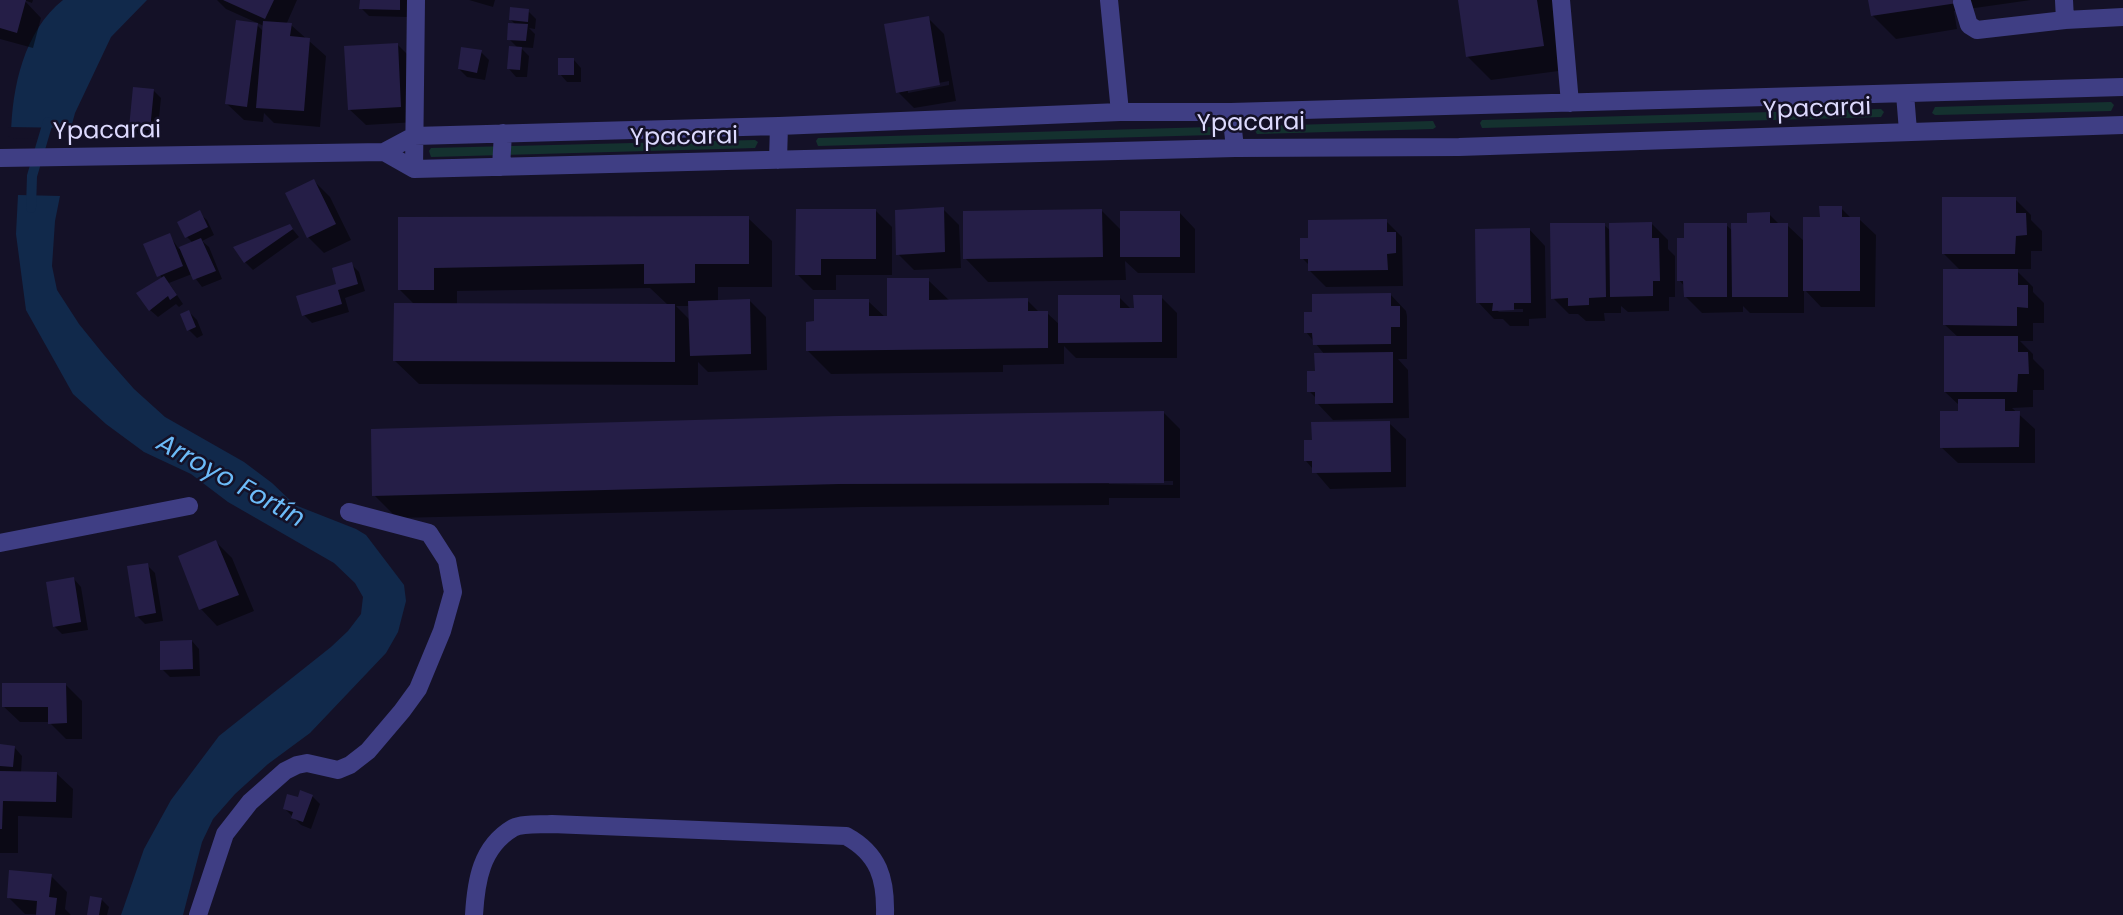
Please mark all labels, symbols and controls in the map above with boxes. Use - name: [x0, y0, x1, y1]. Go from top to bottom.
- street label: Ypacarai: [1762, 94, 1872, 126]
- street label: Ypacarai: [1197, 109, 1305, 139]
- street label: Ypacarai: [53, 117, 161, 147]
- street label: Ypacarai: [630, 123, 738, 153]
- water label: Arroyo Fortín: [150, 428, 310, 536]

